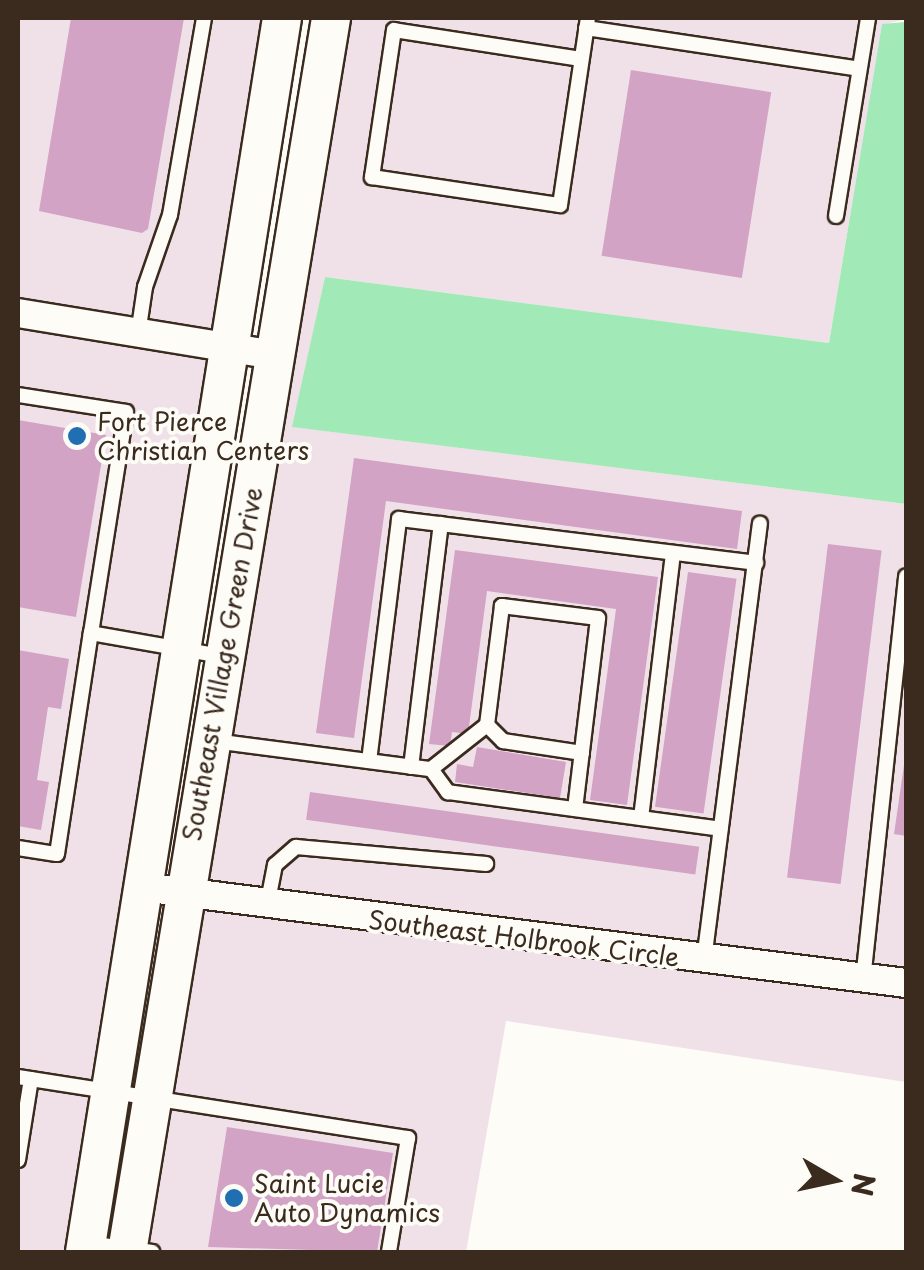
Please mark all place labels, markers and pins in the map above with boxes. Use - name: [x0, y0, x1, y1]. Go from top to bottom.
- place label: Fort Pierce Christian Centers: [97, 407, 309, 466]
- marker: Fort Pierce Christian Centers: [66, 425, 88, 447]
- place label: Saint Lucie Auto Dynamics: [254, 1169, 442, 1228]
- marker: Saint Lucie Auto Dynamics: [223, 1187, 245, 1209]

